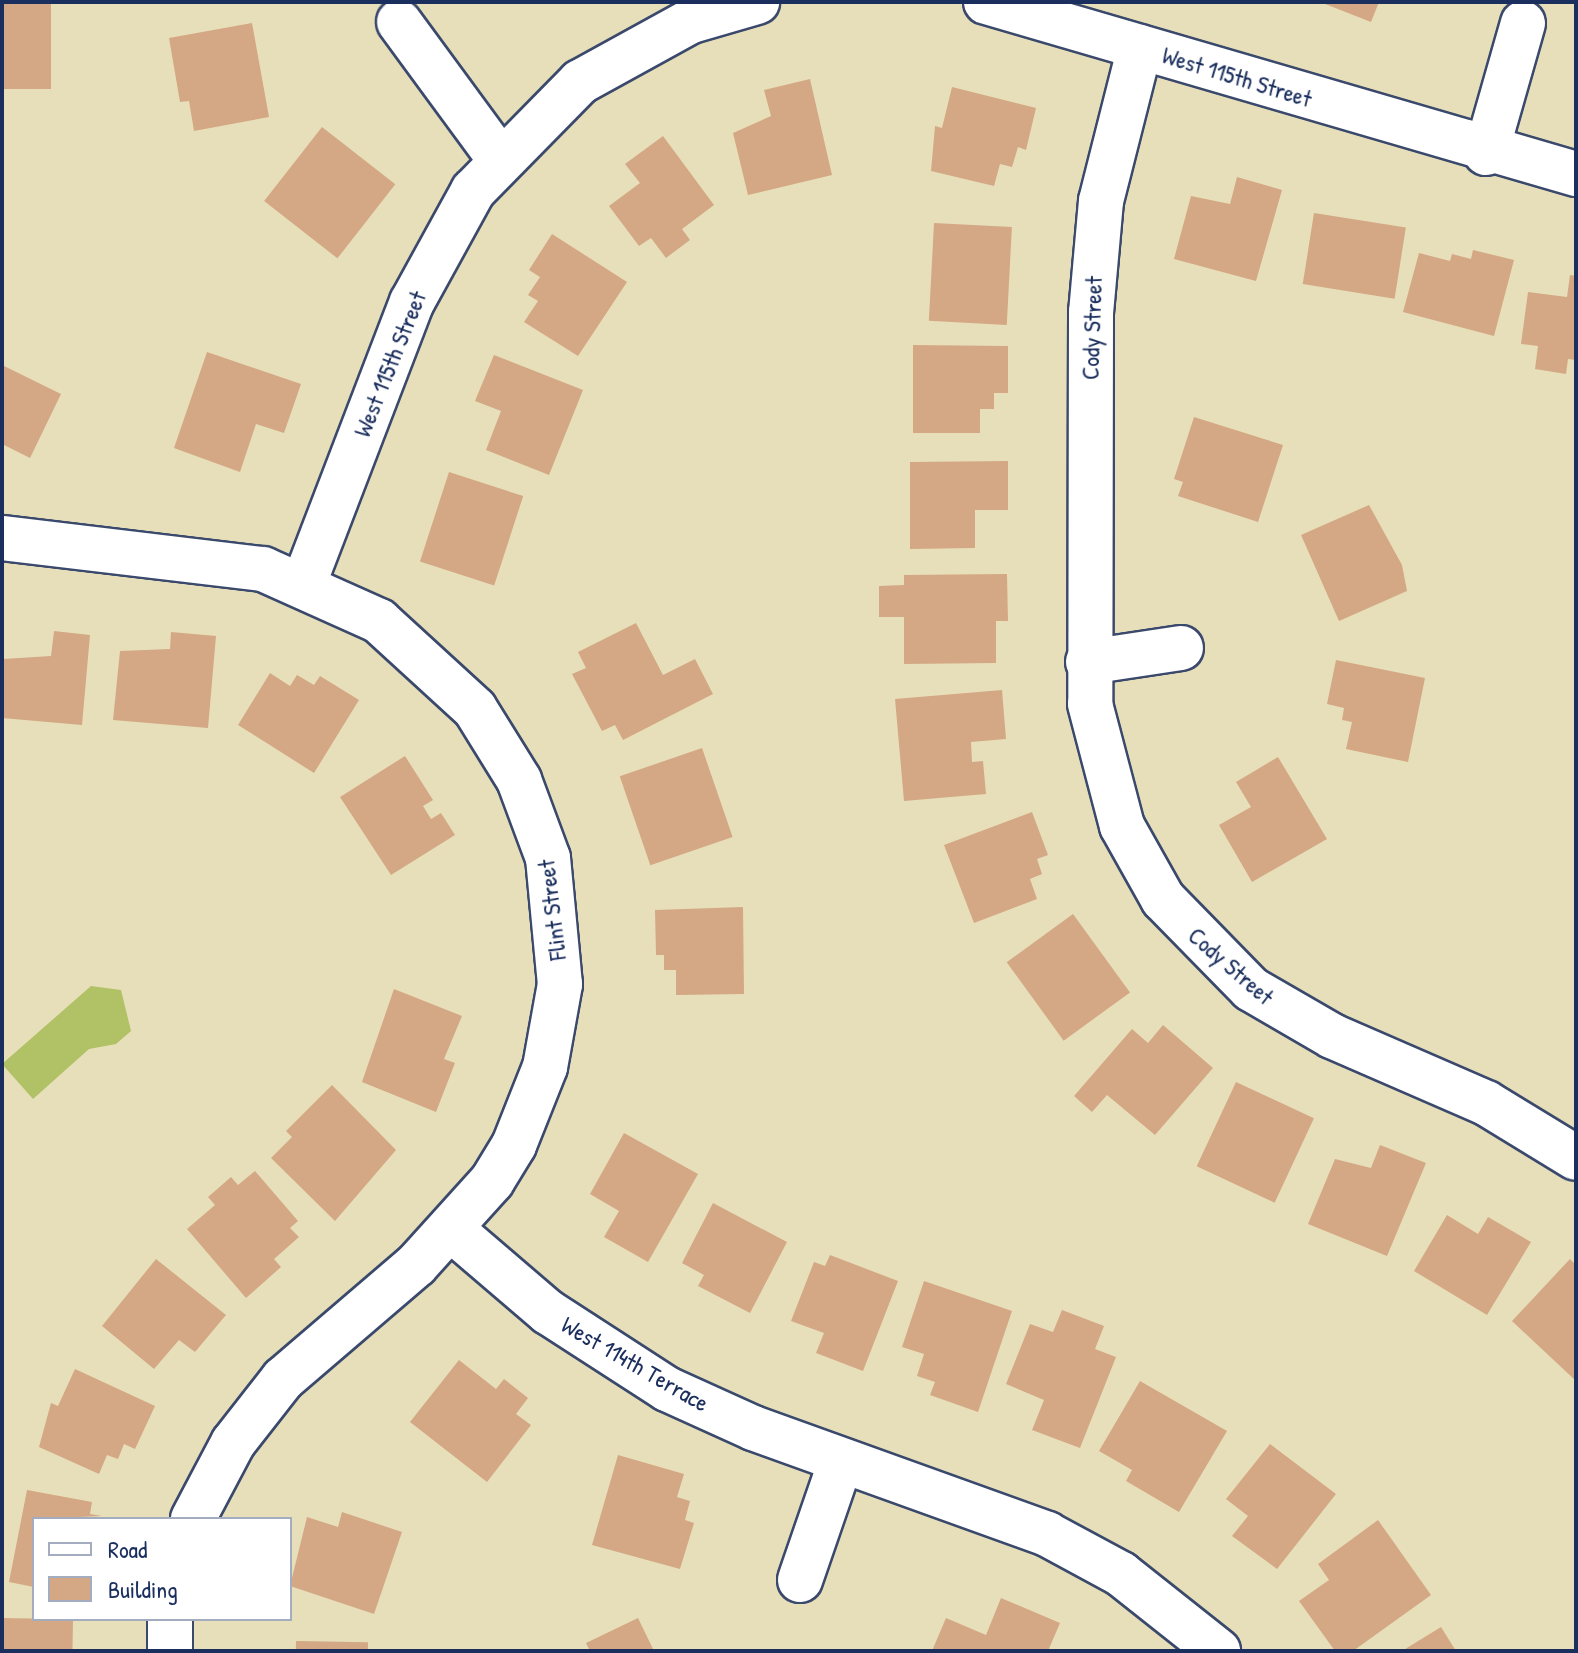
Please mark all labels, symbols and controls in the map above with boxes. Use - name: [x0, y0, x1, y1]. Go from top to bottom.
- street label: West 115th Street: [1159, 41, 1315, 113]
- street label: Cody Street: [1076, 276, 1108, 380]
- street label: West 115th Street: [348, 287, 432, 441]
- street label: Flint Street: [532, 858, 572, 962]
- street label: Cody Street: [1182, 921, 1280, 1011]
- street label: West 114th Terrace: [556, 1310, 714, 1418]
- legend: [32, 1517, 292, 1621]
- text: Road: [108, 1533, 147, 1565]
- text: Building: [108, 1573, 178, 1605]

